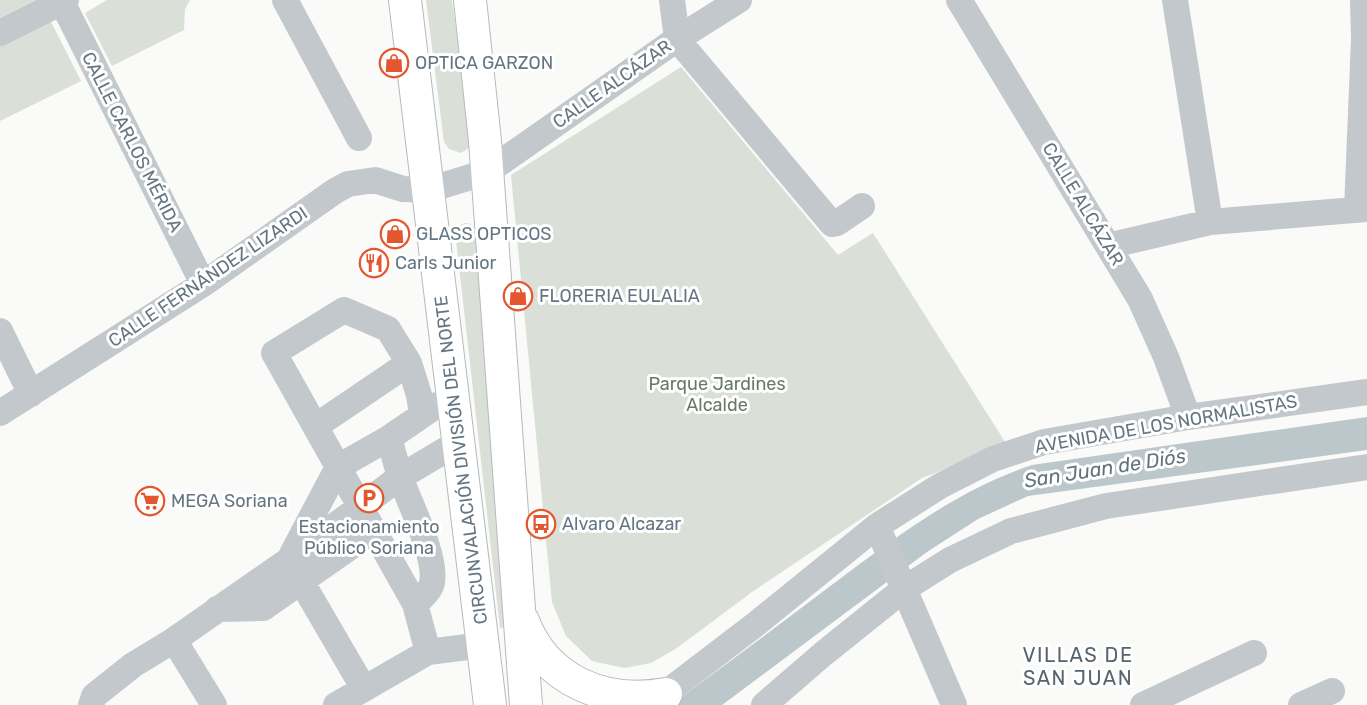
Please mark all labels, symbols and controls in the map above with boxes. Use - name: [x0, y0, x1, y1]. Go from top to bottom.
- street label: CALLE ALCÁZAR: [549, 35, 676, 133]
- shop icon: OPTICA GARZON: [378, 47, 410, 79]
- street label: CALLE CARLOS MÉRIDA: [77, 48, 187, 236]
- place label: OPTICA GARZON: [415, 52, 553, 74]
- street label: CALLE ALCÁZAR: [1038, 138, 1128, 270]
- street label: CALLE FERNÁNDEZ LIZARDI: [104, 202, 312, 352]
- shop icon: GLASS OPTICOS: [379, 218, 411, 250]
- place label: GLASS OPTICOS: [416, 223, 552, 245]
- restaurant icon: Carls Junior: [358, 247, 390, 279]
- place label: Carls Junior: [395, 252, 496, 274]
- shop icon: FLORERIA EULALIA: [502, 280, 534, 312]
- place label: FLORERIA EULALIA: [539, 285, 700, 307]
- street label: CIRCUNVALACIÓN DIVISIÓN DEL NORTE: [430, 294, 492, 626]
- park label: Parque Jardines Alcalde: [648, 373, 786, 416]
- street label: AVENIDA DE LOS NORMALISTAS: [1033, 390, 1299, 458]
- water label: San Juan de Diós: [1023, 443, 1187, 493]
- parking icon: Estacionamiento Público Soriana: [353, 482, 385, 514]
- supermarket icon: MEGA Soriana: [134, 485, 166, 517]
- place label: MEGA Soriana: [171, 490, 288, 512]
- bus stop icon: Alvaro Alcazar: [525, 508, 557, 540]
- place label: Alvaro Alcazar: [562, 513, 681, 535]
- place label: Estacionamiento Público Soriana: [298, 516, 440, 559]
- district label: VILLAS DE SAN JUAN: [1022, 643, 1134, 690]

